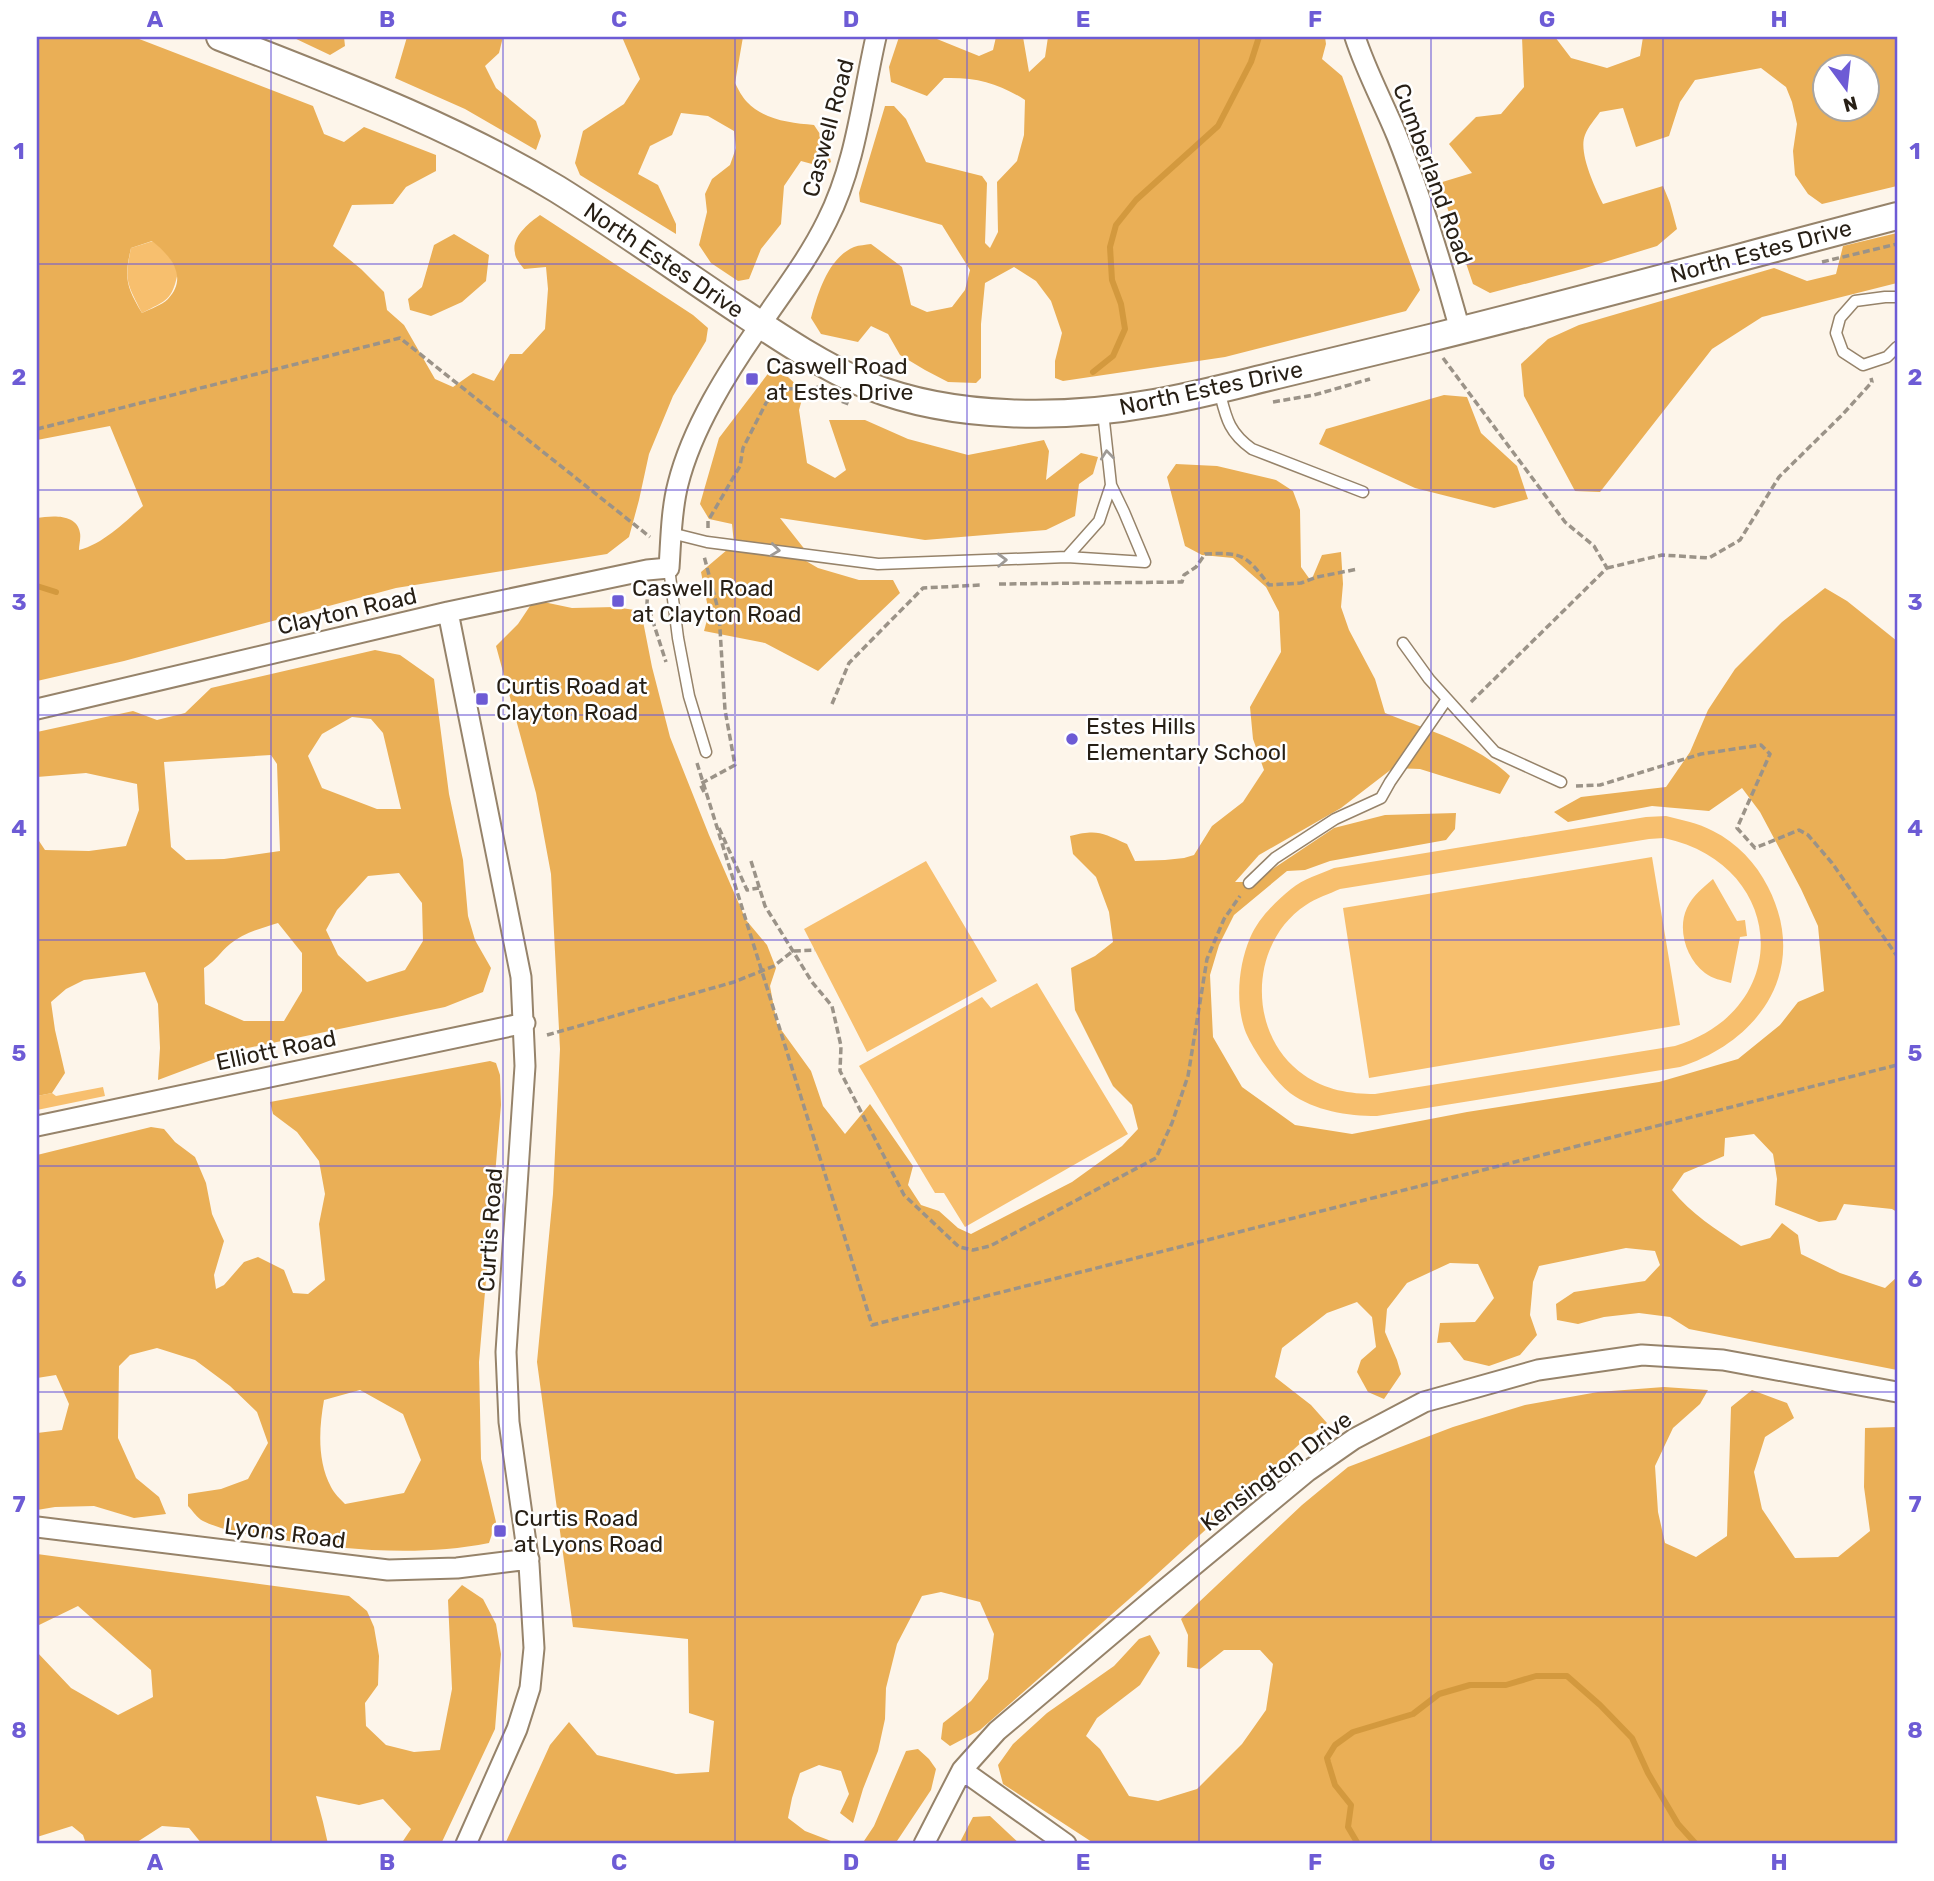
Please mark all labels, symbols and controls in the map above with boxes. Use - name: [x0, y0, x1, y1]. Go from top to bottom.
- text: A: [147, 5, 164, 33]
- text: B: [379, 5, 395, 33]
- text: C: [611, 5, 627, 33]
- text: D: [843, 5, 859, 33]
- text: E: [1076, 5, 1090, 33]
- text: F: [1308, 5, 1322, 33]
- text: G: [1539, 5, 1555, 33]
- text: H: [1770, 5, 1788, 33]
- north arrow: [1812, 52, 1882, 122]
- street label: Caswell Road: [796, 56, 860, 200]
- street label: Cumberland Road: [1387, 79, 1479, 269]
- text: N: [1841, 91, 1860, 117]
- text: 1: [13, 137, 25, 165]
- text: 1: [1909, 137, 1921, 165]
- street label: North Estes Drive: [579, 196, 749, 324]
- street label: North Estes Drive: [1667, 213, 1855, 289]
- place label: Caswell Road at Estes Drive: [766, 352, 913, 406]
- street label: North Estes Drive: [1117, 355, 1305, 421]
- text: 2: [12, 363, 26, 391]
- text: 2: [1908, 363, 1922, 391]
- marker: Caswell Road at Estes Drive: [744, 371, 760, 387]
- one-way arrow: [1100, 449, 1115, 460]
- one-way arrow: [769, 543, 781, 558]
- one-way arrow: [997, 552, 1007, 568]
- place label: Caswell Road at Clayton Road: [632, 574, 802, 628]
- street label: Clayton Road: [275, 581, 419, 641]
- text: 3: [11, 588, 27, 616]
- text: 3: [1907, 588, 1923, 616]
- marker: Caswell Road at Clayton Road: [610, 593, 626, 609]
- place label: Curtis Road at Clayton Road: [496, 672, 648, 726]
- marker: Curtis Road at Clayton Road: [474, 691, 490, 707]
- place label: Estes Hills Elementary School: [1086, 712, 1287, 766]
- marker: Estes Hills Elementary School: [1064, 731, 1080, 747]
- text: 4: [11, 814, 27, 842]
- text: 4: [1907, 814, 1923, 842]
- street label: Elliott Road: [213, 1024, 339, 1076]
- text: 5: [12, 1039, 27, 1067]
- text: 5: [1908, 1039, 1923, 1067]
- street label: Curtis Road: [472, 1167, 508, 1293]
- text: 6: [12, 1265, 27, 1293]
- text: 6: [1908, 1265, 1923, 1293]
- street label: Kensington Drive: [1195, 1405, 1357, 1537]
- text: 7: [12, 1490, 26, 1518]
- text: 7: [1908, 1490, 1922, 1518]
- place label: Curtis Road at Lyons Road: [514, 1504, 663, 1558]
- street label: Lyons Road: [223, 1512, 347, 1554]
- marker: Curtis Road at Lyons Road: [492, 1523, 508, 1539]
- text: 8: [11, 1716, 27, 1744]
- text: 8: [1907, 1716, 1923, 1744]
- text: A: [147, 1848, 164, 1876]
- text: B: [379, 1848, 395, 1876]
- text: C: [611, 1848, 627, 1876]
- text: D: [843, 1848, 859, 1876]
- text: E: [1076, 1848, 1090, 1876]
- text: F: [1308, 1848, 1322, 1876]
- text: G: [1539, 1848, 1555, 1876]
- text: H: [1770, 1848, 1788, 1876]

